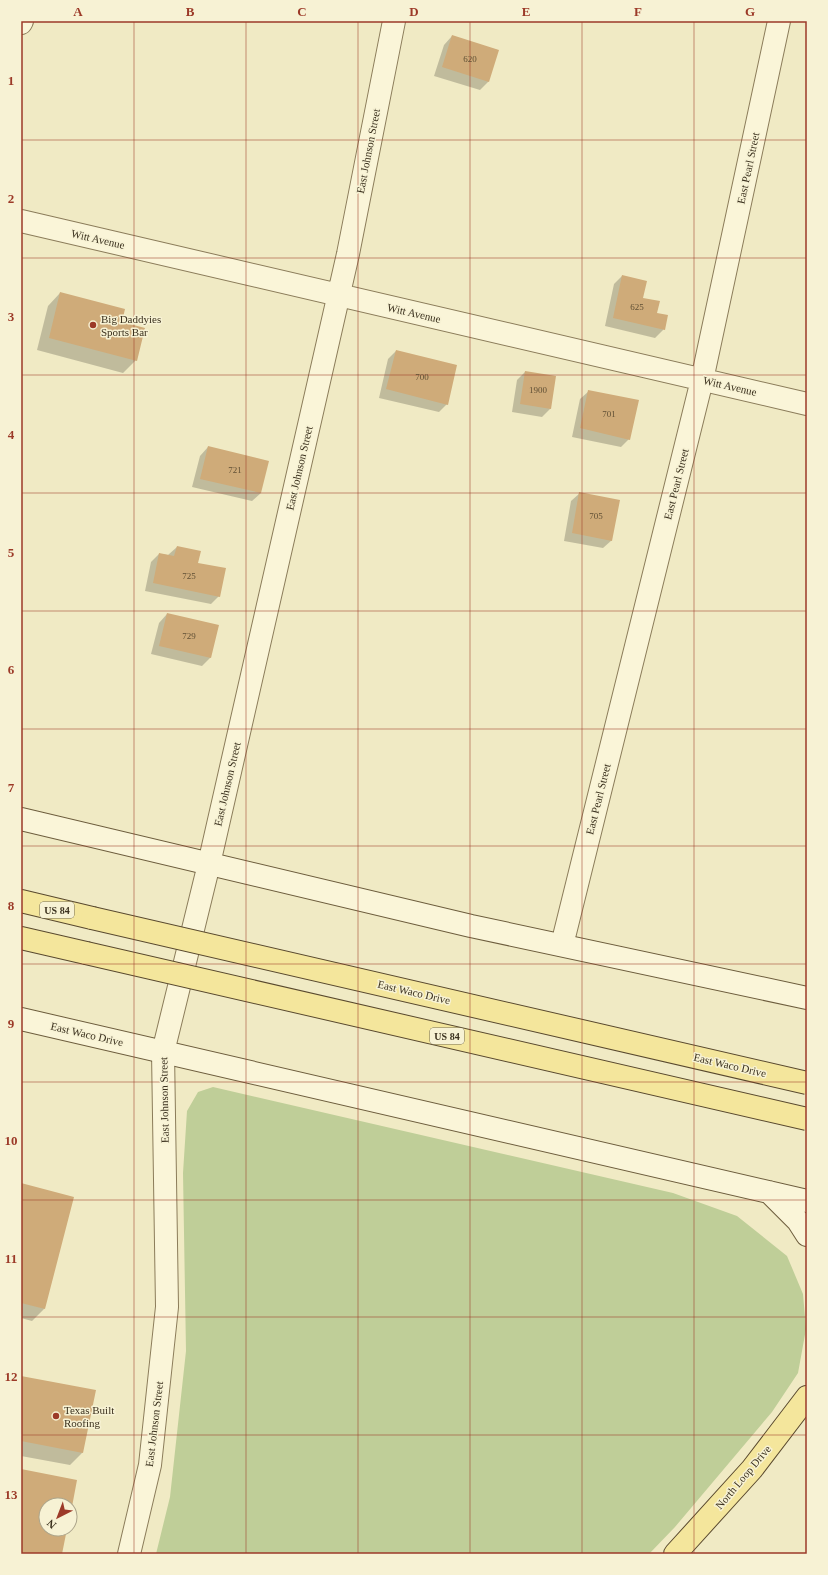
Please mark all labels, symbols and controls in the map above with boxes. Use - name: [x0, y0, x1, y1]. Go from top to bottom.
- text: A: [73, 4, 83, 19]
- text: B: [186, 4, 195, 19]
- text: C: [297, 4, 307, 19]
- text: D: [409, 4, 419, 19]
- text: E: [522, 4, 530, 19]
- text: F: [634, 4, 642, 19]
- text: G: [745, 4, 755, 19]
- house number: 620: [463, 54, 477, 64]
- text: 1: [8, 73, 14, 88]
- street label: East Johnson Street: [354, 108, 382, 194]
- street label: East Pearl Street: [735, 131, 761, 205]
- text: 2: [8, 191, 14, 206]
- street label: Witt Avenue: [70, 227, 126, 251]
- street label: Witt Avenue: [386, 301, 442, 325]
- house number: 625: [630, 302, 644, 312]
- text: 3: [8, 309, 15, 324]
- place label: Big Daddyies Sports Bar: [101, 313, 161, 338]
- marker: Big Daddyies Sports Bar: [88, 320, 98, 330]
- house number: 700: [415, 372, 429, 382]
- street label: Witt Avenue: [702, 374, 758, 398]
- house number: 1900: [529, 385, 548, 395]
- house number: 701: [602, 409, 616, 419]
- street label: East Johnson Street: [283, 425, 315, 511]
- text: 4: [8, 427, 15, 442]
- street label: East Pearl Street: [661, 447, 691, 521]
- house number: 721: [228, 465, 242, 475]
- house number: 705: [589, 511, 603, 521]
- text: 5: [8, 545, 15, 560]
- house number: 725: [182, 571, 196, 581]
- house number: 729: [182, 631, 196, 641]
- text: 6: [8, 662, 15, 677]
- street label: East Johnson Street: [211, 741, 243, 827]
- street label: East Pearl Street: [583, 762, 613, 836]
- text: 7: [8, 780, 15, 795]
- text: 8: [8, 898, 15, 913]
- road number: US 84: [40, 902, 74, 918]
- street label: East Waco Drive: [377, 978, 452, 1006]
- text: 9: [8, 1016, 15, 1031]
- street label: East Waco Drive: [50, 1020, 125, 1048]
- road number: US 84: [430, 1028, 464, 1044]
- street label: East Waco Drive: [693, 1051, 768, 1079]
- street label: East Johnson Street: [157, 1057, 171, 1143]
- text: 10: [5, 1133, 18, 1148]
- text: 11: [5, 1251, 17, 1266]
- text: 12: [5, 1369, 18, 1384]
- street label: East Johnson Street: [143, 1381, 165, 1467]
- place label: Texas Built Roofing: [64, 1404, 114, 1429]
- marker: Texas Built Roofing: [51, 1411, 61, 1421]
- street label: North Loop Drive: [713, 1443, 773, 1511]
- text: 13: [5, 1487, 18, 1502]
- north arrow: [38, 1497, 78, 1537]
- text: N: [44, 1517, 58, 1532]

